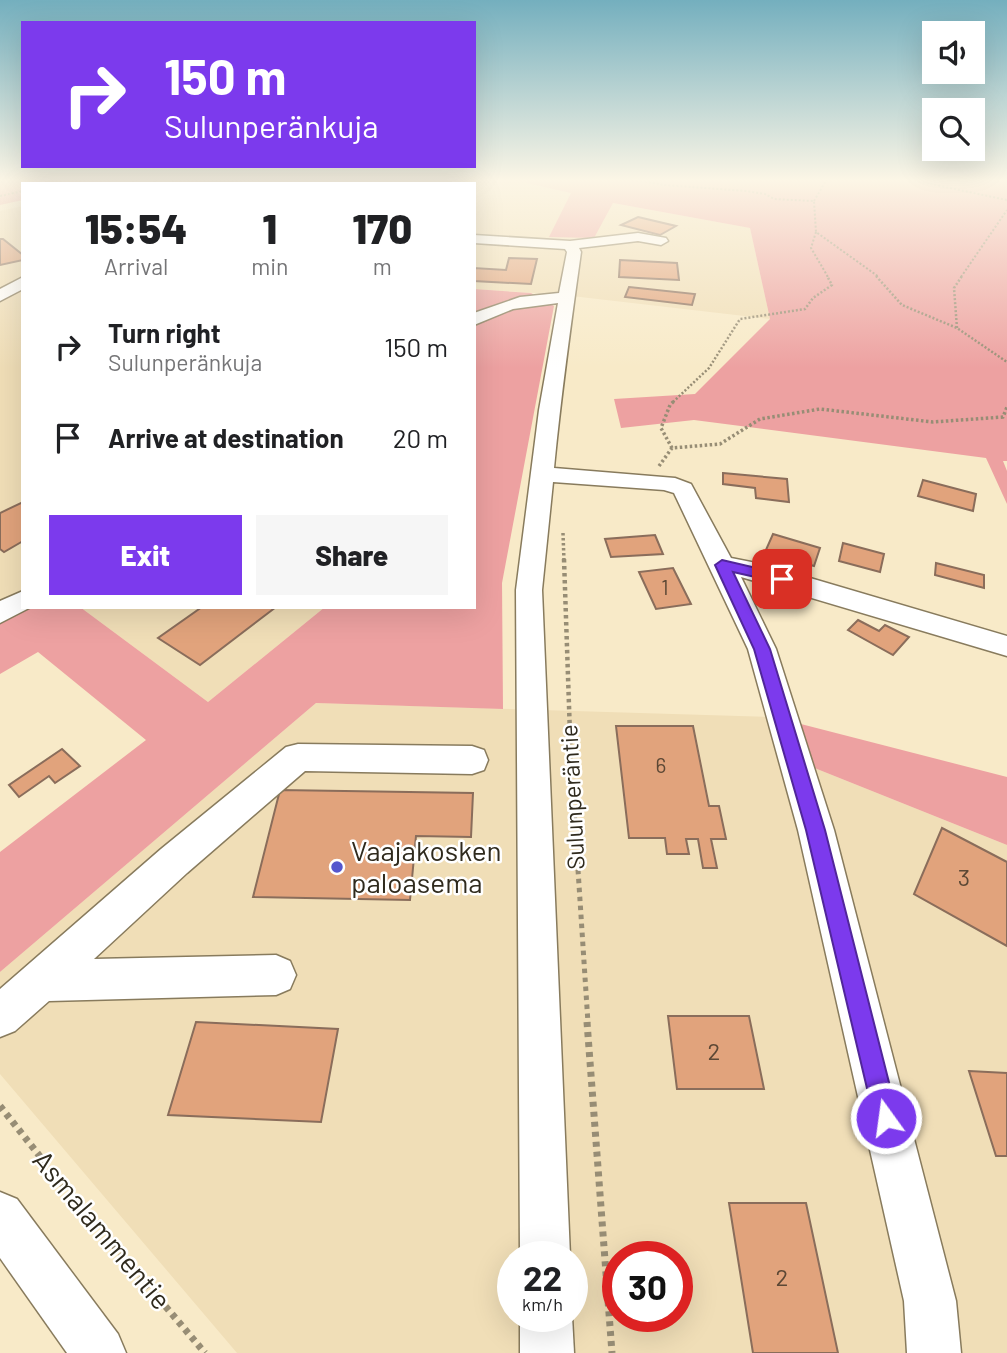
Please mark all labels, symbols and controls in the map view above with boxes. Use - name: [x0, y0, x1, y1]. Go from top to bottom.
- map controls: [922, 21, 985, 161]
- button: sound: [922, 21, 985, 84]
- text: 150 m: [164, 46, 286, 105]
- icon: right: [49, 49, 140, 140]
- button: search: [922, 98, 985, 161]
- text: Sulunperänkuja: [164, 106, 379, 144]
- text: 15:54: [85, 202, 187, 252]
- text: 1: [262, 202, 277, 252]
- text: 170: [352, 202, 412, 252]
- text: Arrival: [104, 252, 168, 280]
- text: min: [251, 252, 288, 280]
- text: m: [373, 252, 392, 280]
- text: Turn right: [108, 317, 221, 348]
- icon: right: [49, 328, 87, 366]
- text: 150 m: [384, 331, 448, 362]
- text: Sulunperänkuja: [108, 348, 262, 376]
- icon: arrive: [49, 419, 87, 457]
- text: Arrive at destination: [108, 422, 344, 453]
- text: 20 m: [393, 422, 448, 453]
- button: Exit: [49, 515, 242, 595]
- button: Share: [256, 515, 448, 595]
- pin: [752, 549, 812, 609]
- icon: arrive: [763, 560, 801, 598]
- house number: 1: [661, 574, 669, 599]
- street label: Sulunperäntie: [553, 724, 590, 871]
- house number: 6: [656, 752, 666, 777]
- place label: Vaajakosken paloasema: [351, 833, 502, 899]
- marker: Vaajakosken paloasema: [329, 859, 345, 875]
- house number: 3: [958, 862, 970, 891]
- house number: 2: [708, 1036, 720, 1065]
- position arrow: [849, 1081, 923, 1155]
- street label: Asmalammentie: [26, 1143, 179, 1316]
- speed limit sign: 30: [602, 1241, 693, 1332]
- text: 22: [523, 1256, 562, 1298]
- house number: 2: [776, 1262, 788, 1291]
- text: km/h: [522, 1293, 563, 1315]

